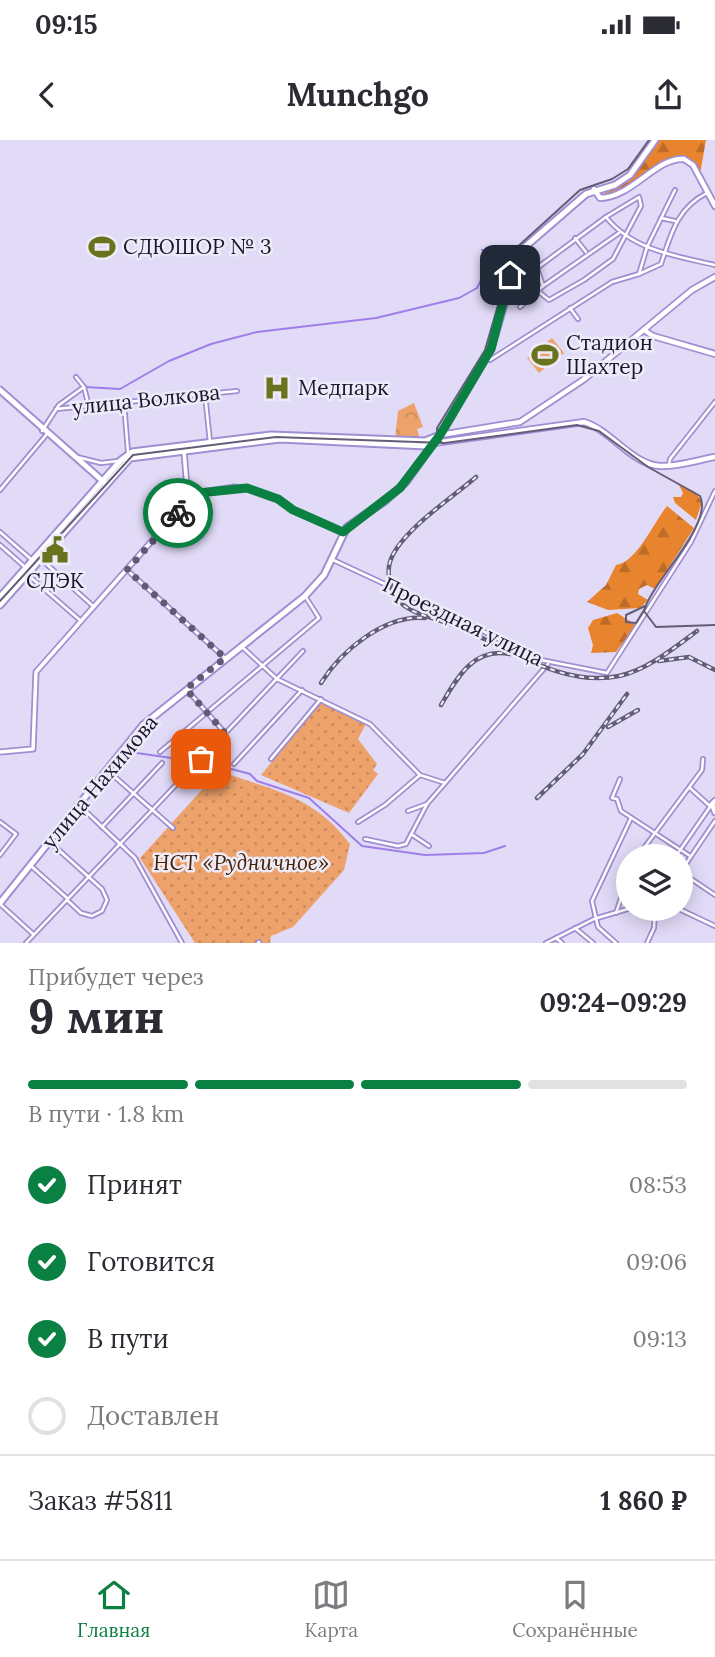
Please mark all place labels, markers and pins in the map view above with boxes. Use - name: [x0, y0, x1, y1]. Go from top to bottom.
- sports icon: СДЮШОР № 3: [87, 232, 117, 262]
- place label: СДЮШОР № 3: [123, 233, 272, 260]
- pin: [480, 245, 540, 305]
- place label: Стадион Шахтер: [566, 329, 653, 380]
- sports icon: Стадион Шахтер: [530, 340, 560, 370]
- hospital icon: Медпарк: [262, 373, 292, 403]
- place label: Медпарк: [298, 374, 389, 401]
- public building icon: СДЭК: [40, 535, 70, 565]
- place label: СДЭК: [26, 567, 85, 594]
- pin: [171, 729, 231, 789]

